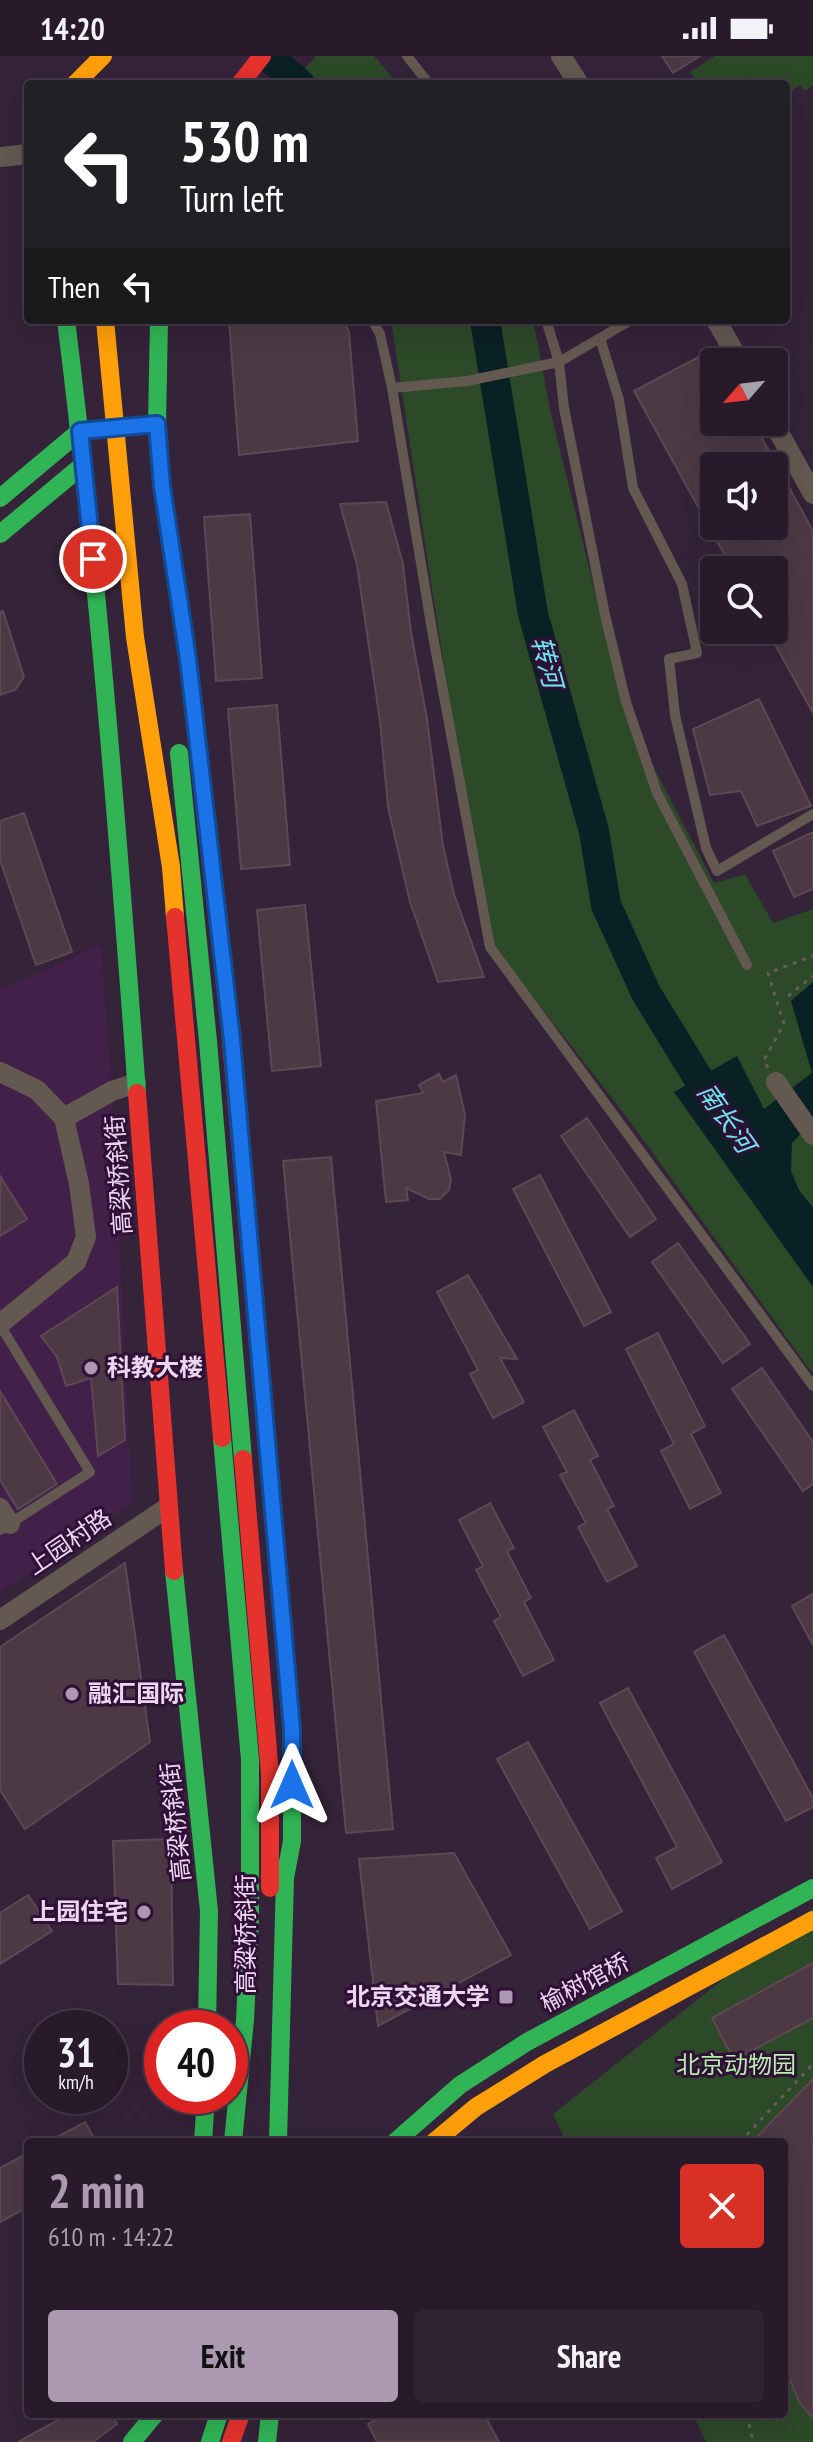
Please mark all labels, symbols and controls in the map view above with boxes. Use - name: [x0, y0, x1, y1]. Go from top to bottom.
- text: 14:20: [40, 9, 105, 48]
- text: 530 m: [180, 105, 309, 177]
- icon: left: [48, 112, 152, 216]
- text: Turn left: [180, 175, 284, 222]
- icon: left: [116, 264, 160, 308]
- text: Then: [48, 267, 100, 306]
- north arrow: [700, 348, 788, 436]
- map controls: [700, 348, 788, 644]
- button: sound: [700, 452, 788, 540]
- pin: [59, 525, 127, 593]
- icon: arrive: [71, 537, 115, 581]
- button: search: [700, 556, 788, 644]
- water label: 转河: [525, 632, 571, 696]
- water label: 南长河: [691, 1076, 765, 1163]
- street label: 高梁桥斜街: [99, 1114, 138, 1236]
- place label: 科教大楼: [107, 1352, 203, 1383]
- marker: 科教大楼: [82, 1359, 100, 1377]
- street label: 上园村路: [20, 1502, 117, 1581]
- place label: 融汇国际: [88, 1678, 184, 1709]
- marker: 融汇国际: [63, 1685, 81, 1703]
- position arrow: [250, 1743, 334, 1827]
- street label: 高梁桥斜街: [154, 1761, 197, 1883]
- street label: 高粱桥斜街: [230, 1874, 261, 1994]
- place label: 上园住宅: [32, 1896, 128, 1927]
- marker: 上园住宅: [135, 1903, 153, 1921]
- street label: 榆树馆桥: [535, 1946, 634, 2019]
- place label: 北京交通大学: [346, 1981, 490, 2012]
- marker: 北京交通大学: [497, 1988, 515, 2006]
- speed limit sign: 40: [144, 2010, 248, 2114]
- text: 31: [57, 2026, 95, 2078]
- park label: 北京动物园: [676, 2049, 796, 2080]
- text: km/h: [58, 2069, 94, 2095]
- text: 2 min: [48, 2159, 145, 2221]
- button: close: [680, 2164, 764, 2248]
- text: 610 m · 14:22: [48, 2220, 174, 2253]
- button: Exit: [48, 2310, 398, 2402]
- button: Share: [414, 2310, 764, 2402]

